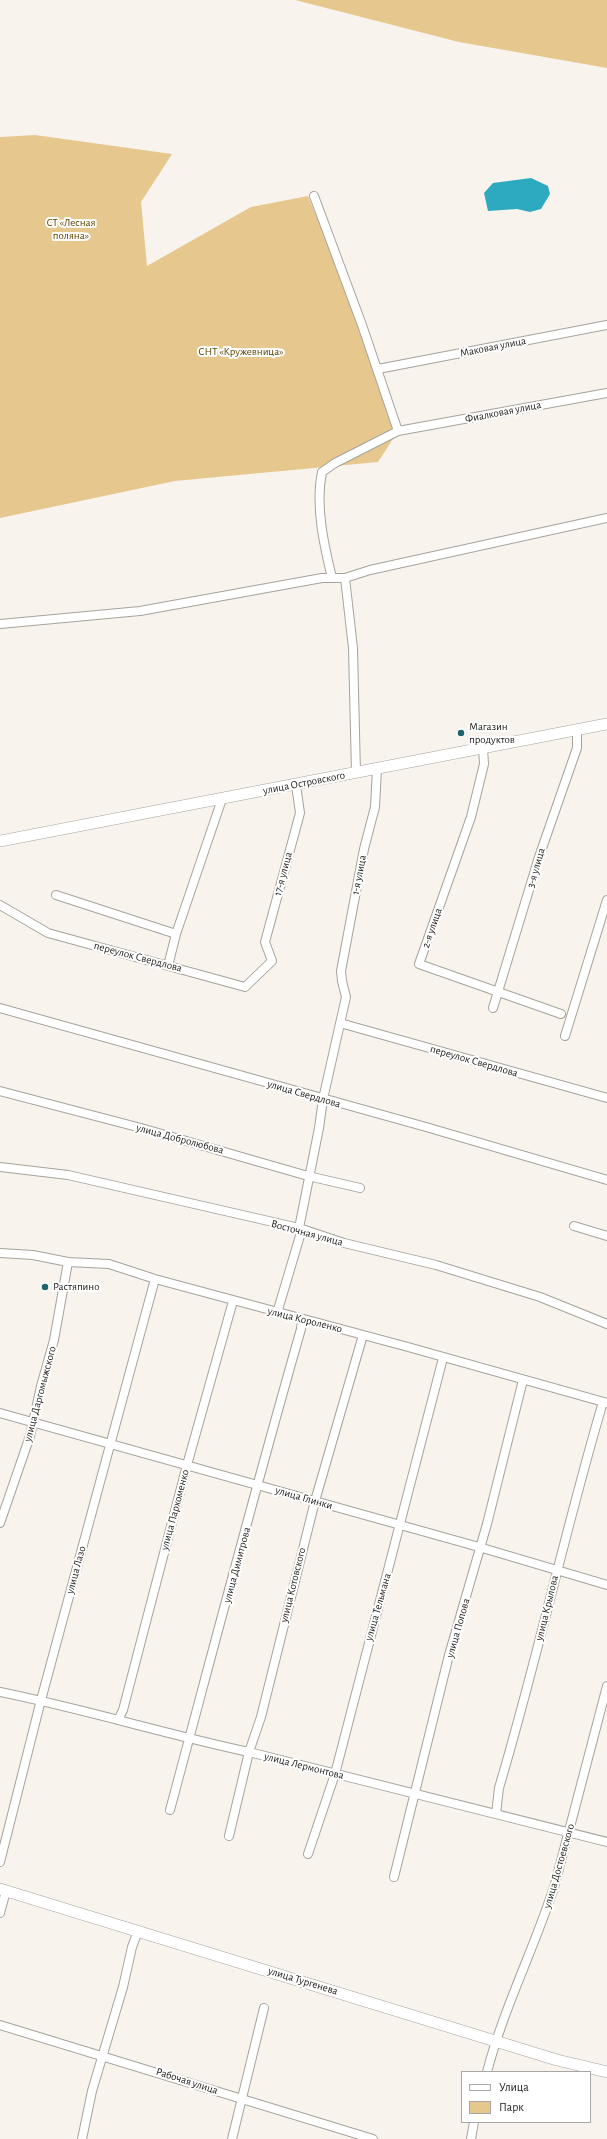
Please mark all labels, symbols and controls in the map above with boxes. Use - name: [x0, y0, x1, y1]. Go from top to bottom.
- park label: СТ «Лесная поляна»: [46, 216, 96, 242]
- street label: Маковая улица: [459, 334, 527, 360]
- park label: СНТ «Кружевница»: [198, 345, 284, 359]
- street label: Фиалковая улица: [464, 398, 542, 426]
- place label: Магазин продуктов: [469, 720, 515, 746]
- marker: Магазин продуктов: [456, 728, 466, 738]
- street label: улица Островского: [262, 769, 346, 797]
- street label: 3-я улица: [524, 847, 548, 889]
- street label: 17-я улица: [271, 851, 295, 897]
- street label: 1-я улица: [349, 854, 369, 896]
- street label: 2-я улица: [419, 906, 445, 950]
- street label: переулок Свердлова: [92, 939, 184, 975]
- street label: переулок Свердлова: [429, 1042, 519, 1080]
- street label: улица Свердлова: [266, 1077, 342, 1111]
- street label: улица Добролюбова: [135, 1121, 225, 1157]
- street label: Восточная улица: [270, 1217, 344, 1249]
- place label: Растяпино: [53, 1280, 99, 1294]
- marker: Растяпино: [40, 1282, 50, 1292]
- street label: улица Короленко: [266, 1304, 344, 1336]
- street label: улица Даргомыжского: [21, 1345, 59, 1443]
- street label: улица Пархоменко: [158, 1468, 192, 1552]
- street label: улица Глинки: [274, 1484, 334, 1512]
- street label: улица Димитрова: [221, 1526, 253, 1604]
- street label: улица Лазо: [63, 1545, 89, 1595]
- street label: улица Котовского: [277, 1546, 309, 1624]
- street label: улица Тельмана: [362, 1572, 394, 1642]
- street label: улица Крылова: [532, 1574, 562, 1642]
- street label: улица Попова: [443, 1597, 473, 1659]
- street label: улица Лермонтова: [263, 1750, 345, 1782]
- street label: улица Достоевского: [541, 1822, 577, 1910]
- street label: улица Тургенева: [266, 1964, 340, 1998]
- street label: Рабочая улица: [154, 2065, 220, 2097]
- legend: [461, 2071, 591, 2123]
- text: Улица: [499, 2081, 529, 2093]
- text: Парк: [499, 2101, 524, 2113]

